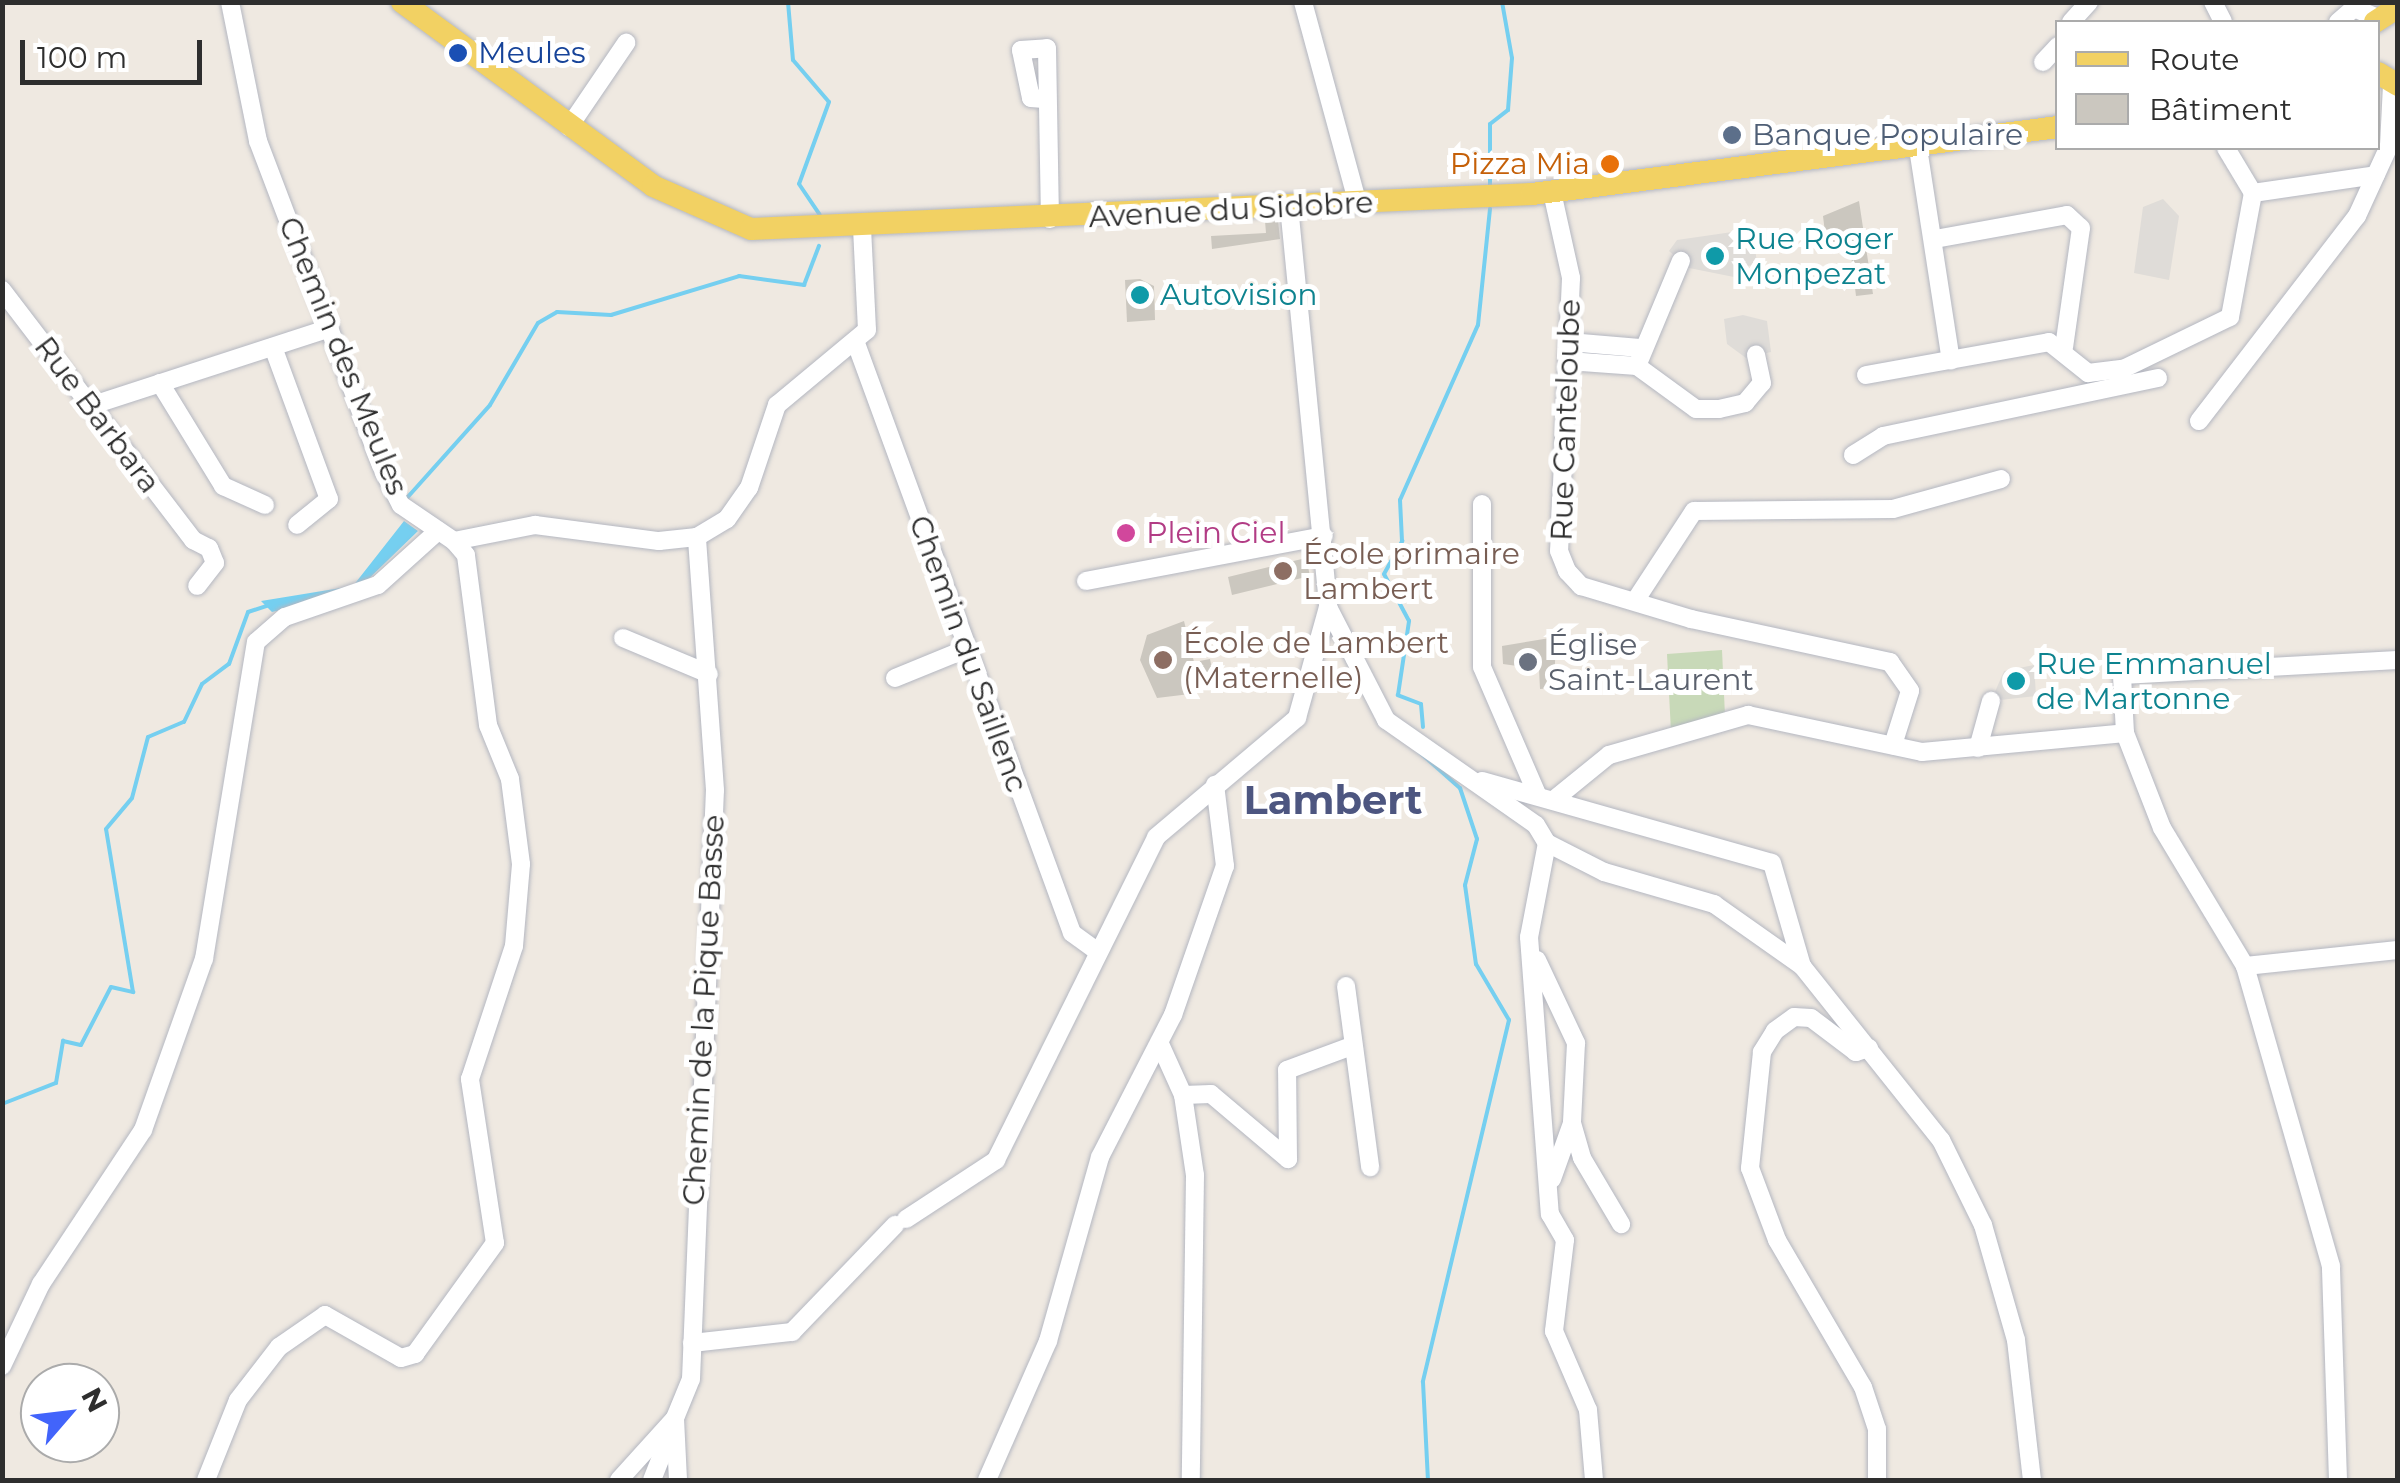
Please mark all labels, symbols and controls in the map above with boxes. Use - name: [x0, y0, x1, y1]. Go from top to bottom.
- scale bar: [25, 20, 208, 82]
- legend: [2055, 20, 2380, 150]
- place label: Meules: [478, 35, 586, 71]
- text: 100 m: [37, 39, 127, 76]
- text: Route: [2149, 41, 2239, 78]
- marker: Meules: [447, 42, 469, 64]
- text: Bâtiment: [2149, 91, 2292, 128]
- place label: Banque Populaire: [1752, 117, 2023, 153]
- marker: Banque Populaire: [1721, 124, 1743, 146]
- place label: Pizza Mia: [1450, 146, 1590, 182]
- marker: Pizza Mia: [1599, 153, 1621, 175]
- street label: Avenue du Sidobre: [1088, 185, 1374, 235]
- street label: Chemin des Meules: [271, 212, 415, 500]
- place label: Rue Roger Monpezat: [1735, 221, 1894, 292]
- marker: Rue Roger Monpezat: [1704, 245, 1726, 267]
- place label: Autovision: [1160, 277, 1317, 313]
- marker: Autovision: [1129, 284, 1151, 306]
- street label: Rue Canteloube: [1544, 298, 1588, 542]
- street label: Rue Barbara: [27, 330, 167, 500]
- street label: Chemin du Saillenc: [901, 511, 1035, 797]
- place label: Plein Ciel: [1146, 515, 1285, 551]
- marker: Plein Ciel: [1115, 522, 1137, 544]
- place label: École primaire Lambert: [1303, 536, 1520, 606]
- marker: École primaire Lambert: [1272, 560, 1294, 582]
- place label: École de Lambert (Maternelle): [1183, 625, 1449, 696]
- place label: Église Saint-Laurent: [1548, 627, 1754, 698]
- place label: Rue Emmanuel de Martonne: [2036, 646, 2272, 716]
- marker: École de Lambert (Maternelle): [1152, 649, 1174, 671]
- marker: Église Saint-Laurent: [1517, 651, 1539, 673]
- marker: Rue Emmanuel de Martonne: [2005, 670, 2027, 692]
- district label: Lambert: [1243, 776, 1423, 824]
- street label: Chemin de la Pique Basse: [676, 814, 732, 1206]
- north arrow: [20, 1363, 120, 1463]
- text: N: [74, 1382, 115, 1418]

